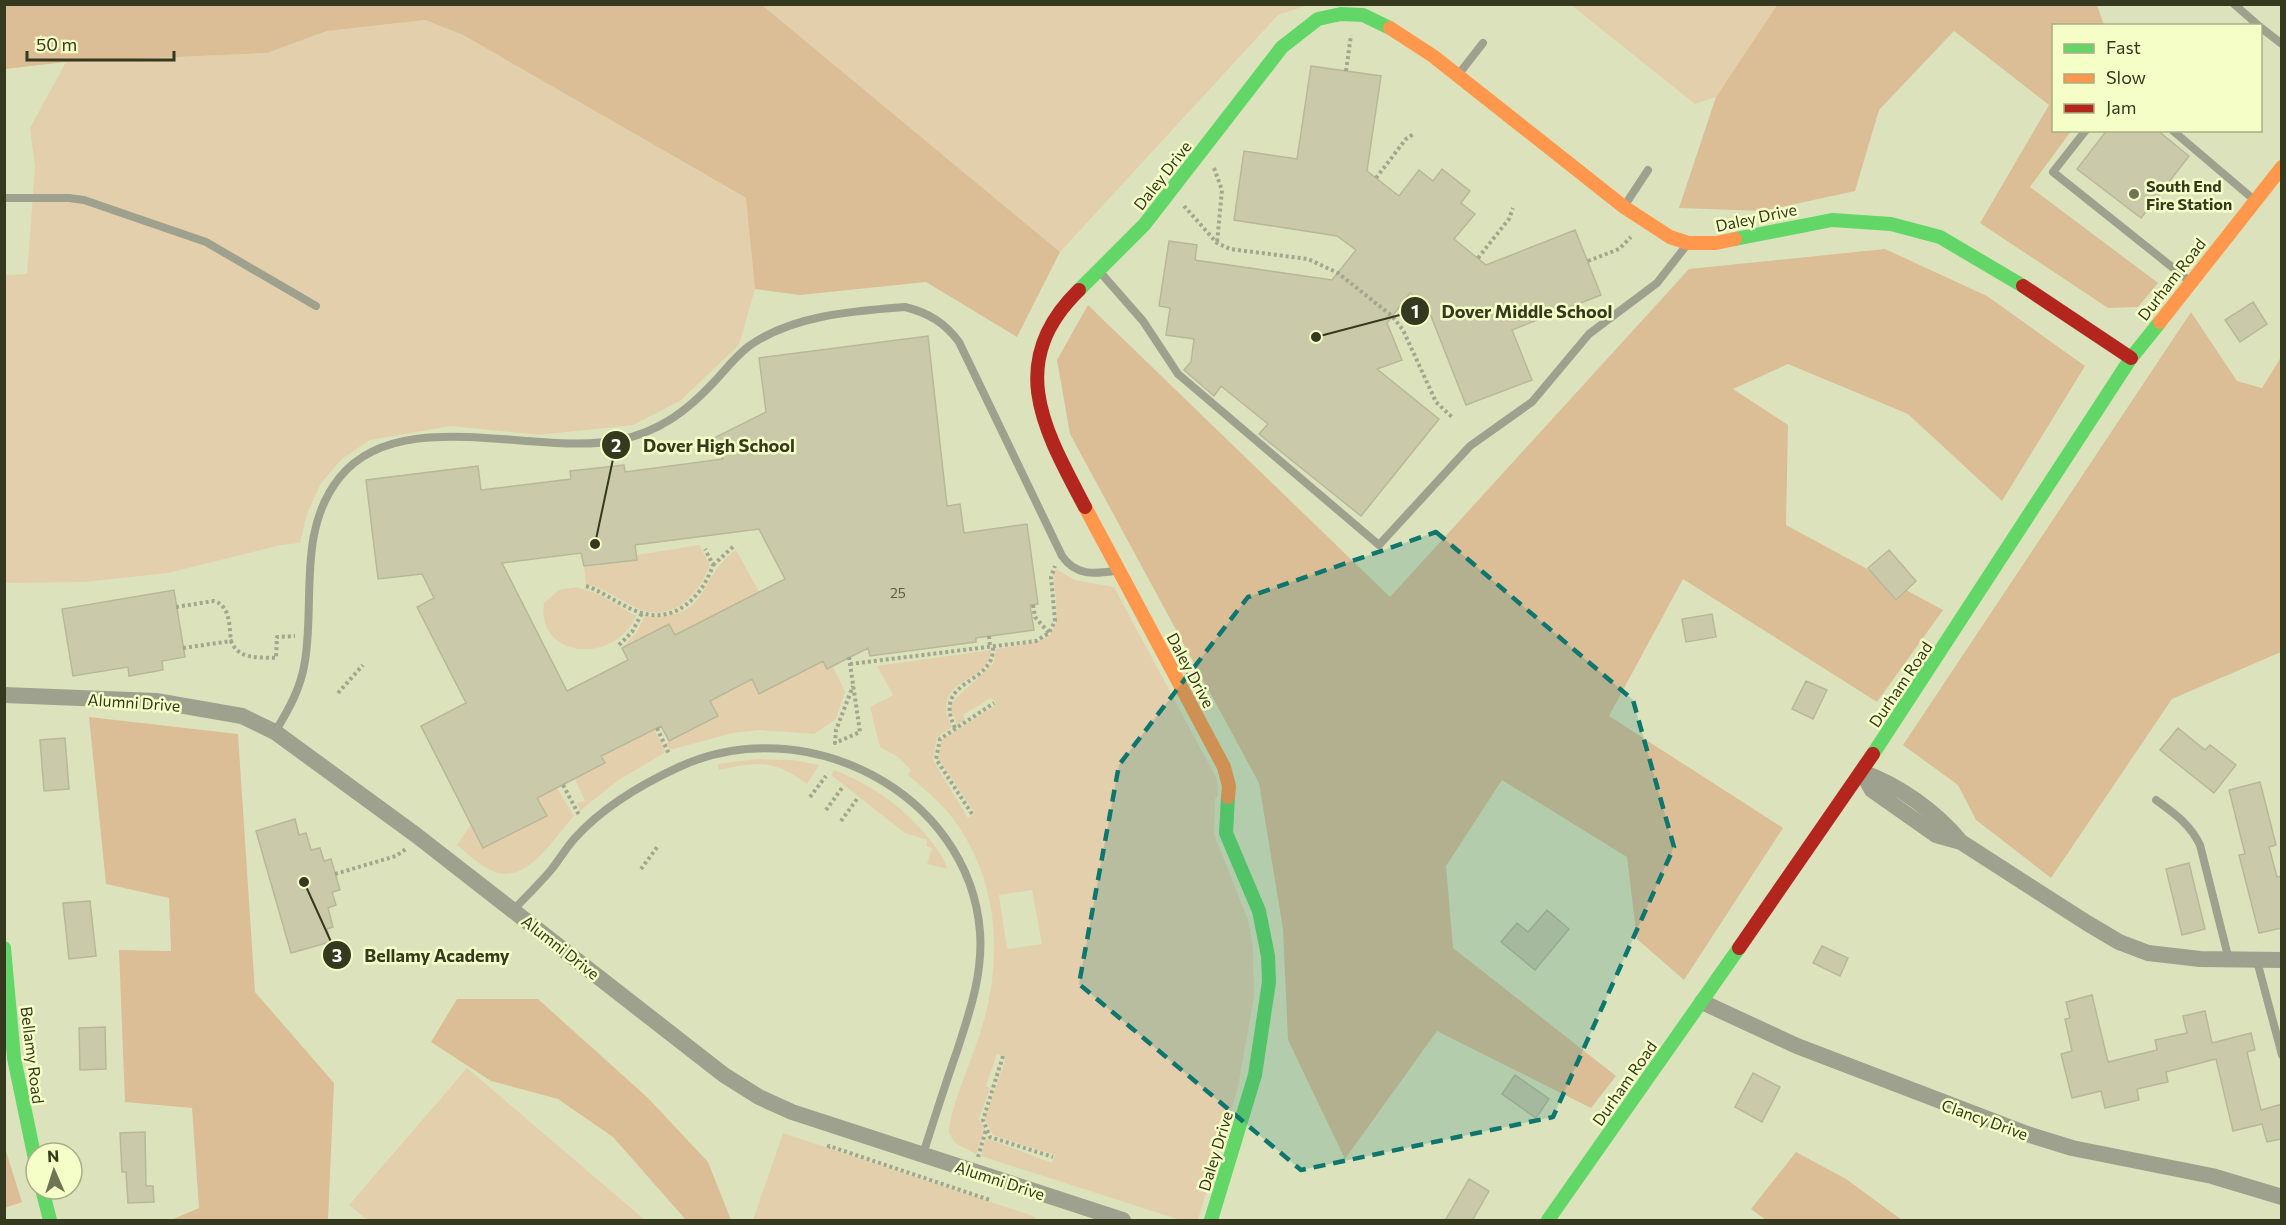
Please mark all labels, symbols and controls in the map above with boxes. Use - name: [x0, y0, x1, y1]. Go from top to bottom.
- scale bar: [27, 24, 174, 62]
- legend: [2052, 24, 2262, 132]
- text: 50 m: [36, 33, 77, 55]
- text: Fast: [2106, 36, 2141, 58]
- text: Slow: [2106, 66, 2146, 88]
- text: Jam: [2106, 96, 2136, 118]
- street label: Daley Drive: [1129, 137, 1195, 213]
- place label: South End Fire Station: [2146, 176, 2232, 213]
- marker: South End Fire Station: [2127, 187, 2141, 201]
- street label: Daley Drive: [1714, 199, 1798, 235]
- street label: Durham Road: [2133, 234, 2209, 324]
- callout: Dover Middle School: [1400, 293, 1625, 329]
- text: 1: [1411, 300, 1419, 322]
- text: Dover Middle School: [1442, 300, 1612, 322]
- callout: Dover High School: [601, 427, 807, 463]
- text: 2: [611, 434, 621, 456]
- text: Dover High School: [643, 434, 795, 456]
- house number: 25: [890, 584, 906, 601]
- street label: Daley Drive: [1163, 629, 1219, 711]
- street label: Durham Road: [1864, 638, 1936, 730]
- street label: Alumni Drive: [87, 689, 181, 715]
- street label: Alumni Drive: [519, 911, 603, 983]
- callout: Bellamy Academy: [322, 937, 521, 973]
- text: 3: [332, 944, 342, 966]
- text: Bellamy Academy: [364, 944, 510, 966]
- street label: Bellamy Road: [18, 1005, 48, 1105]
- street label: Durham Road: [1588, 1037, 1660, 1129]
- street label: Clancy Drive: [1939, 1095, 2031, 1143]
- street label: Daley Drive: [1194, 1109, 1236, 1193]
- north arrow: [24, 1141, 84, 1201]
- text: N: [47, 1146, 60, 1165]
- street label: Alumni Drive: [953, 1157, 1047, 1203]

